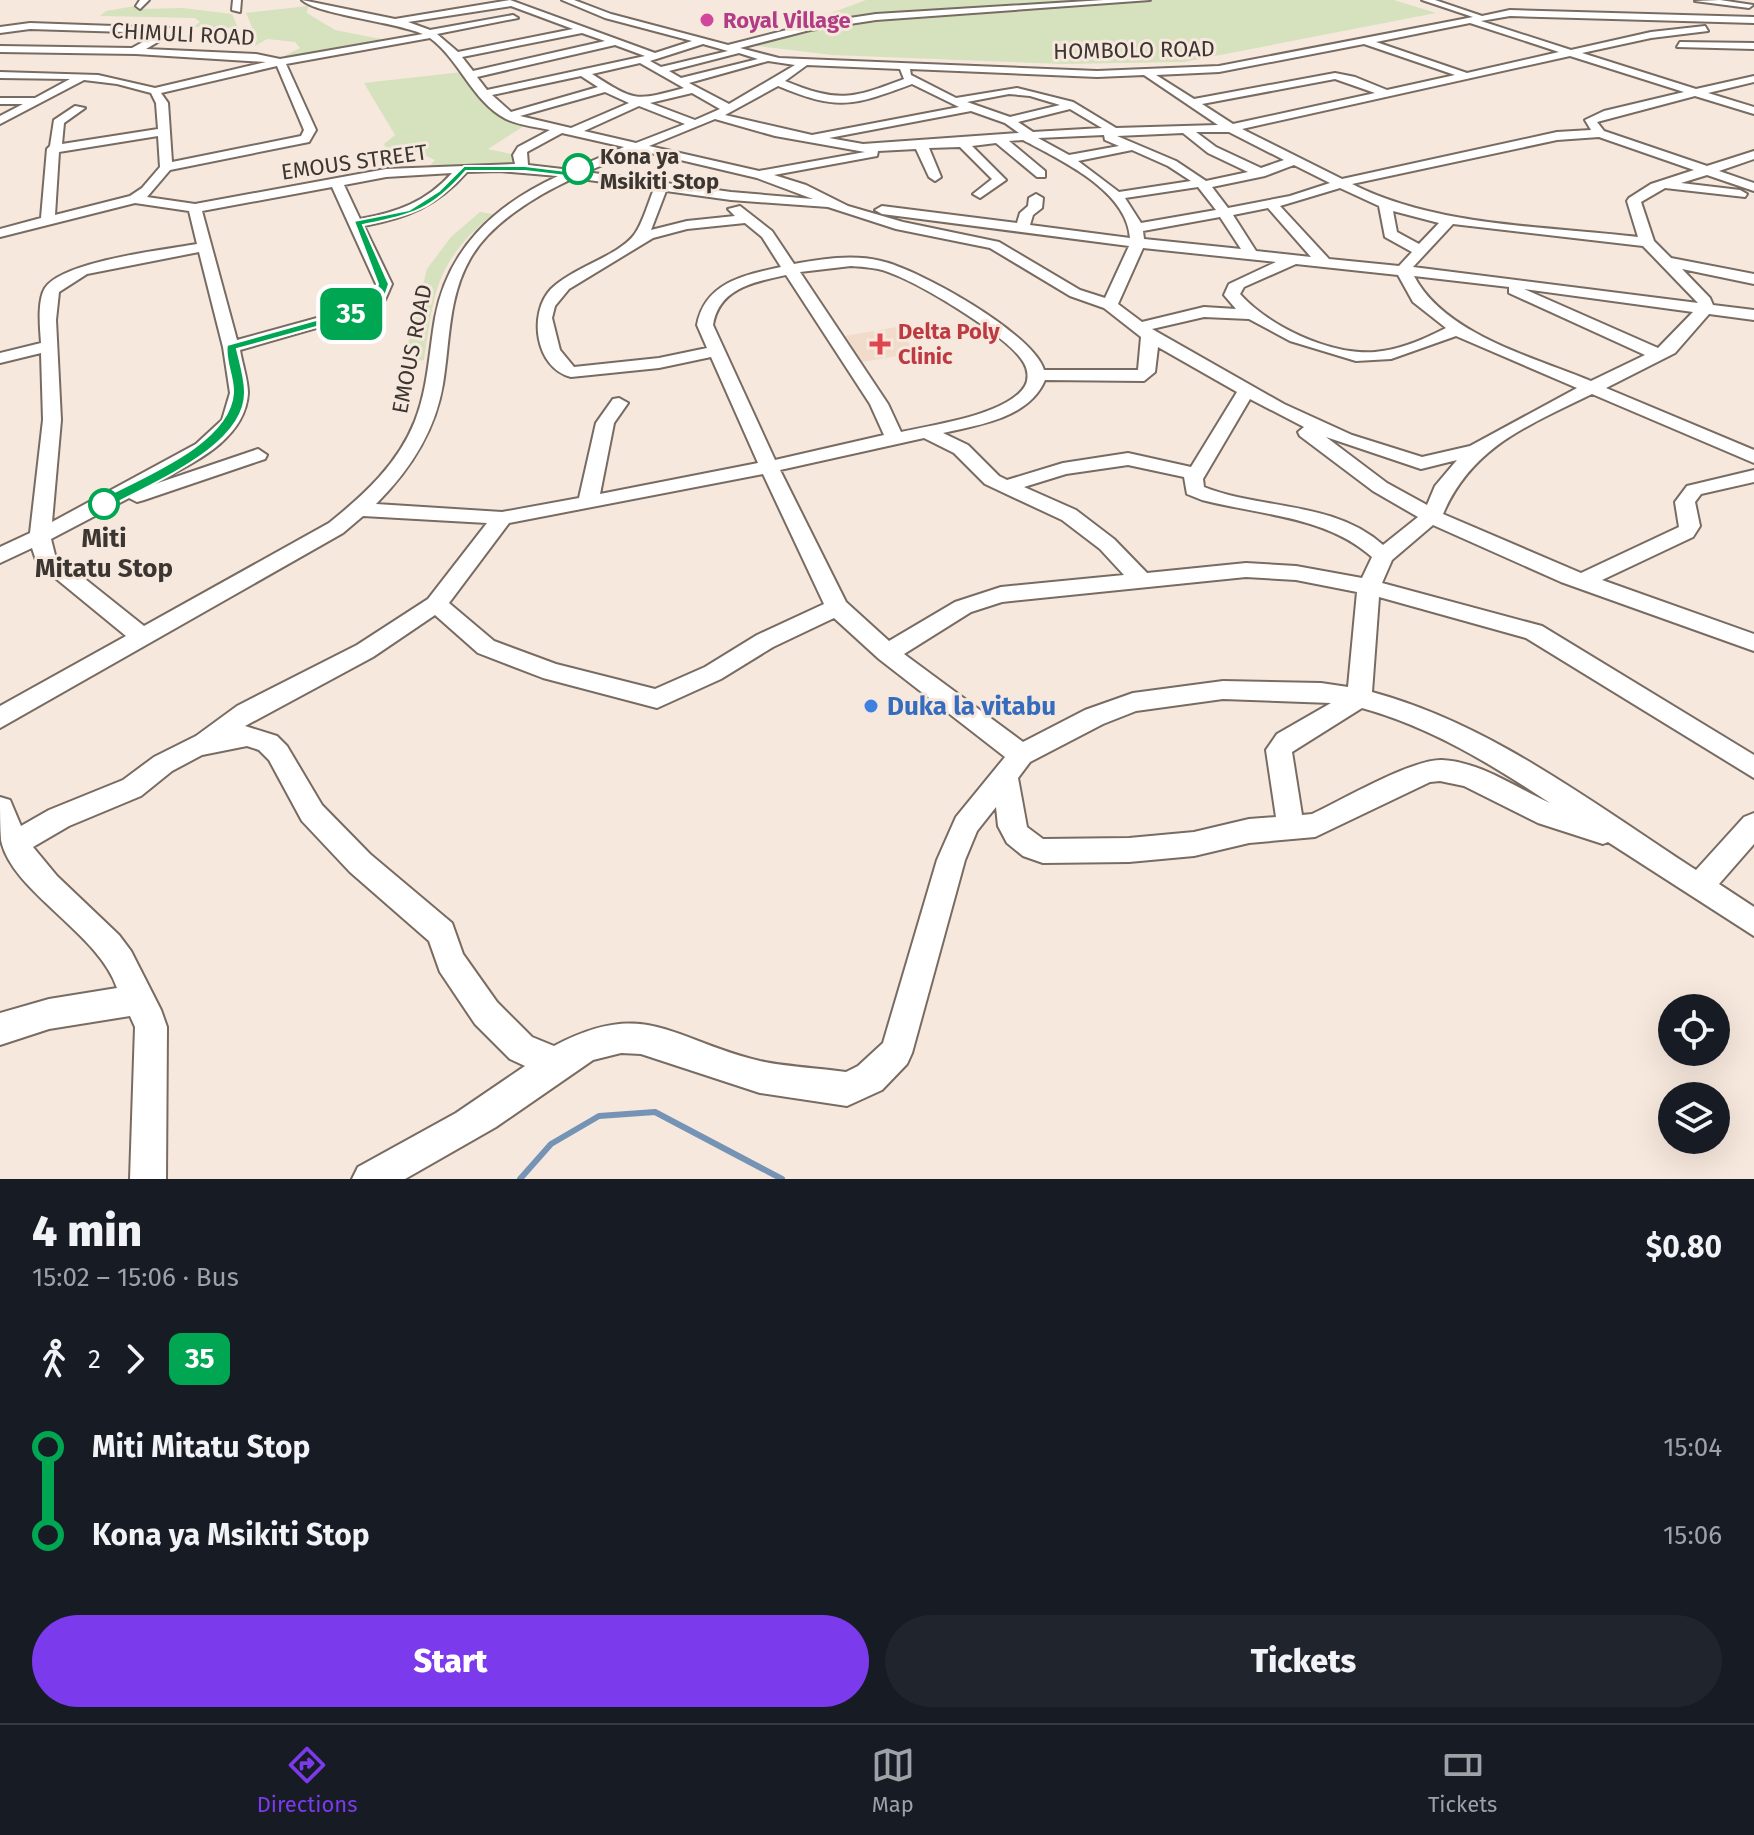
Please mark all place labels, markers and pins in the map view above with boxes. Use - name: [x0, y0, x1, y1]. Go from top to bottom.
- place label: Royal Village: [723, 7, 851, 34]
- marker: Royal Village: [698, 11, 716, 29]
- place label: Kona ya Msikiti Stop: [600, 143, 719, 195]
- marker: Kona ya Msikiti Stop: [563, 154, 593, 184]
- place label: Delta Poly Clinic: [898, 318, 1000, 370]
- marker: Delta Poly Clinic: [869, 333, 891, 355]
- marker: Miti Mitatu Stop: [89, 489, 119, 519]
- place label: Miti Mitatu Stop: [35, 523, 173, 584]
- place label: Duka la vitabu: [887, 691, 1056, 722]
- marker: Duka la vitabu: [862, 697, 880, 715]

